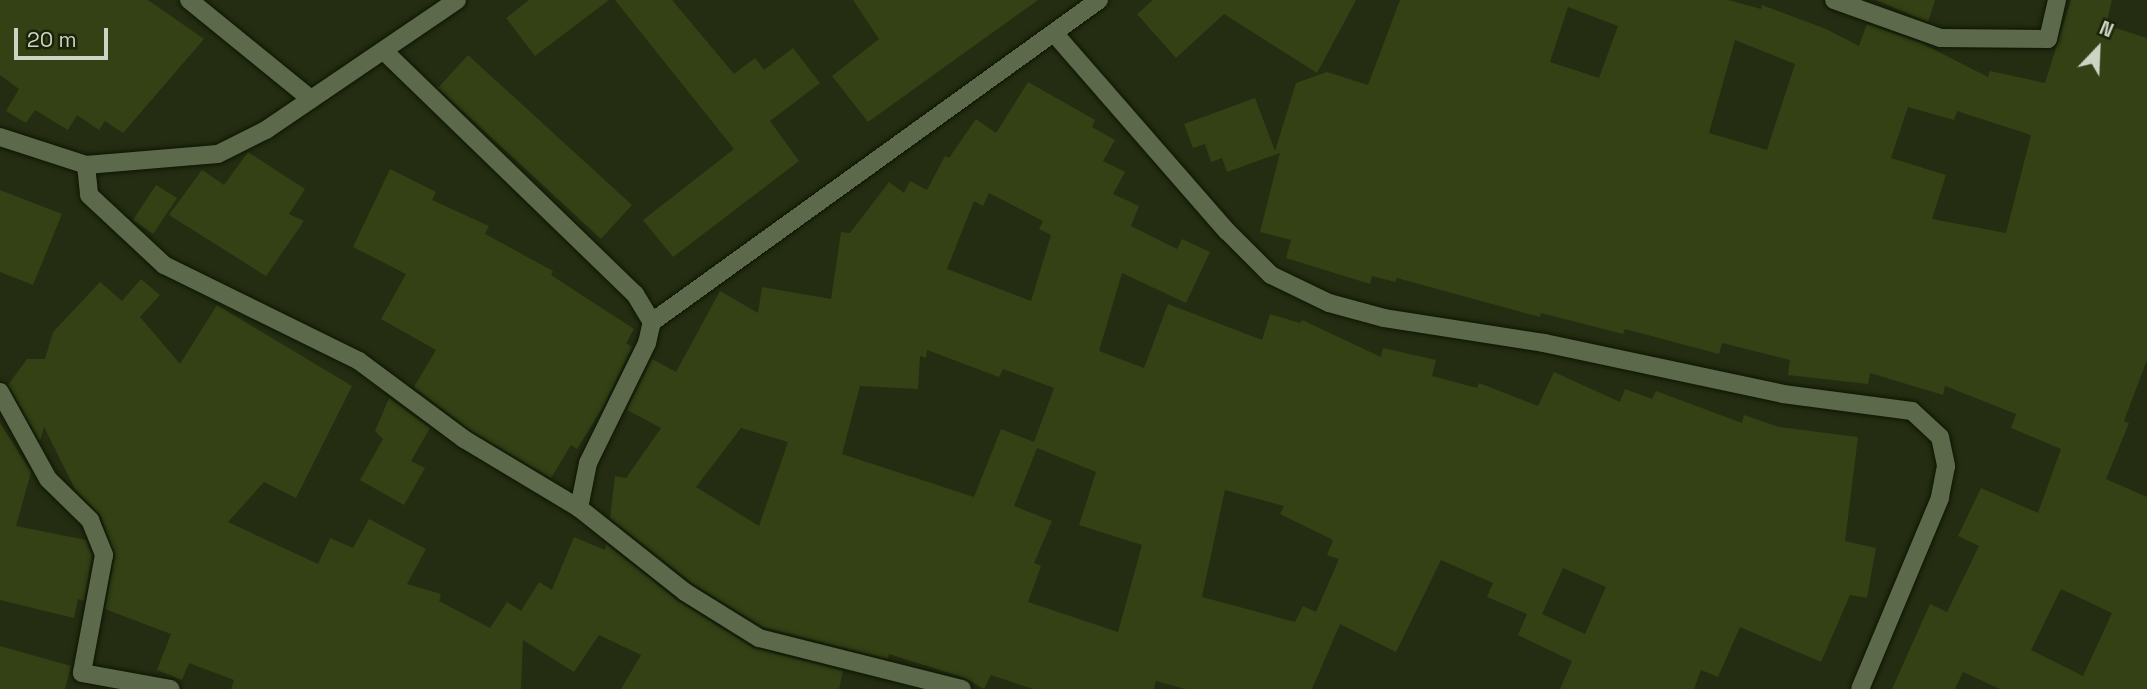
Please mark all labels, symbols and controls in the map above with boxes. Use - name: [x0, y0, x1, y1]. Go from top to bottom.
- scale bar: [18, 14, 112, 58]
- north arrow: [2063, 14, 2133, 84]
- text: N: [2096, 15, 2117, 43]
- text: 20 m: [27, 26, 77, 53]

